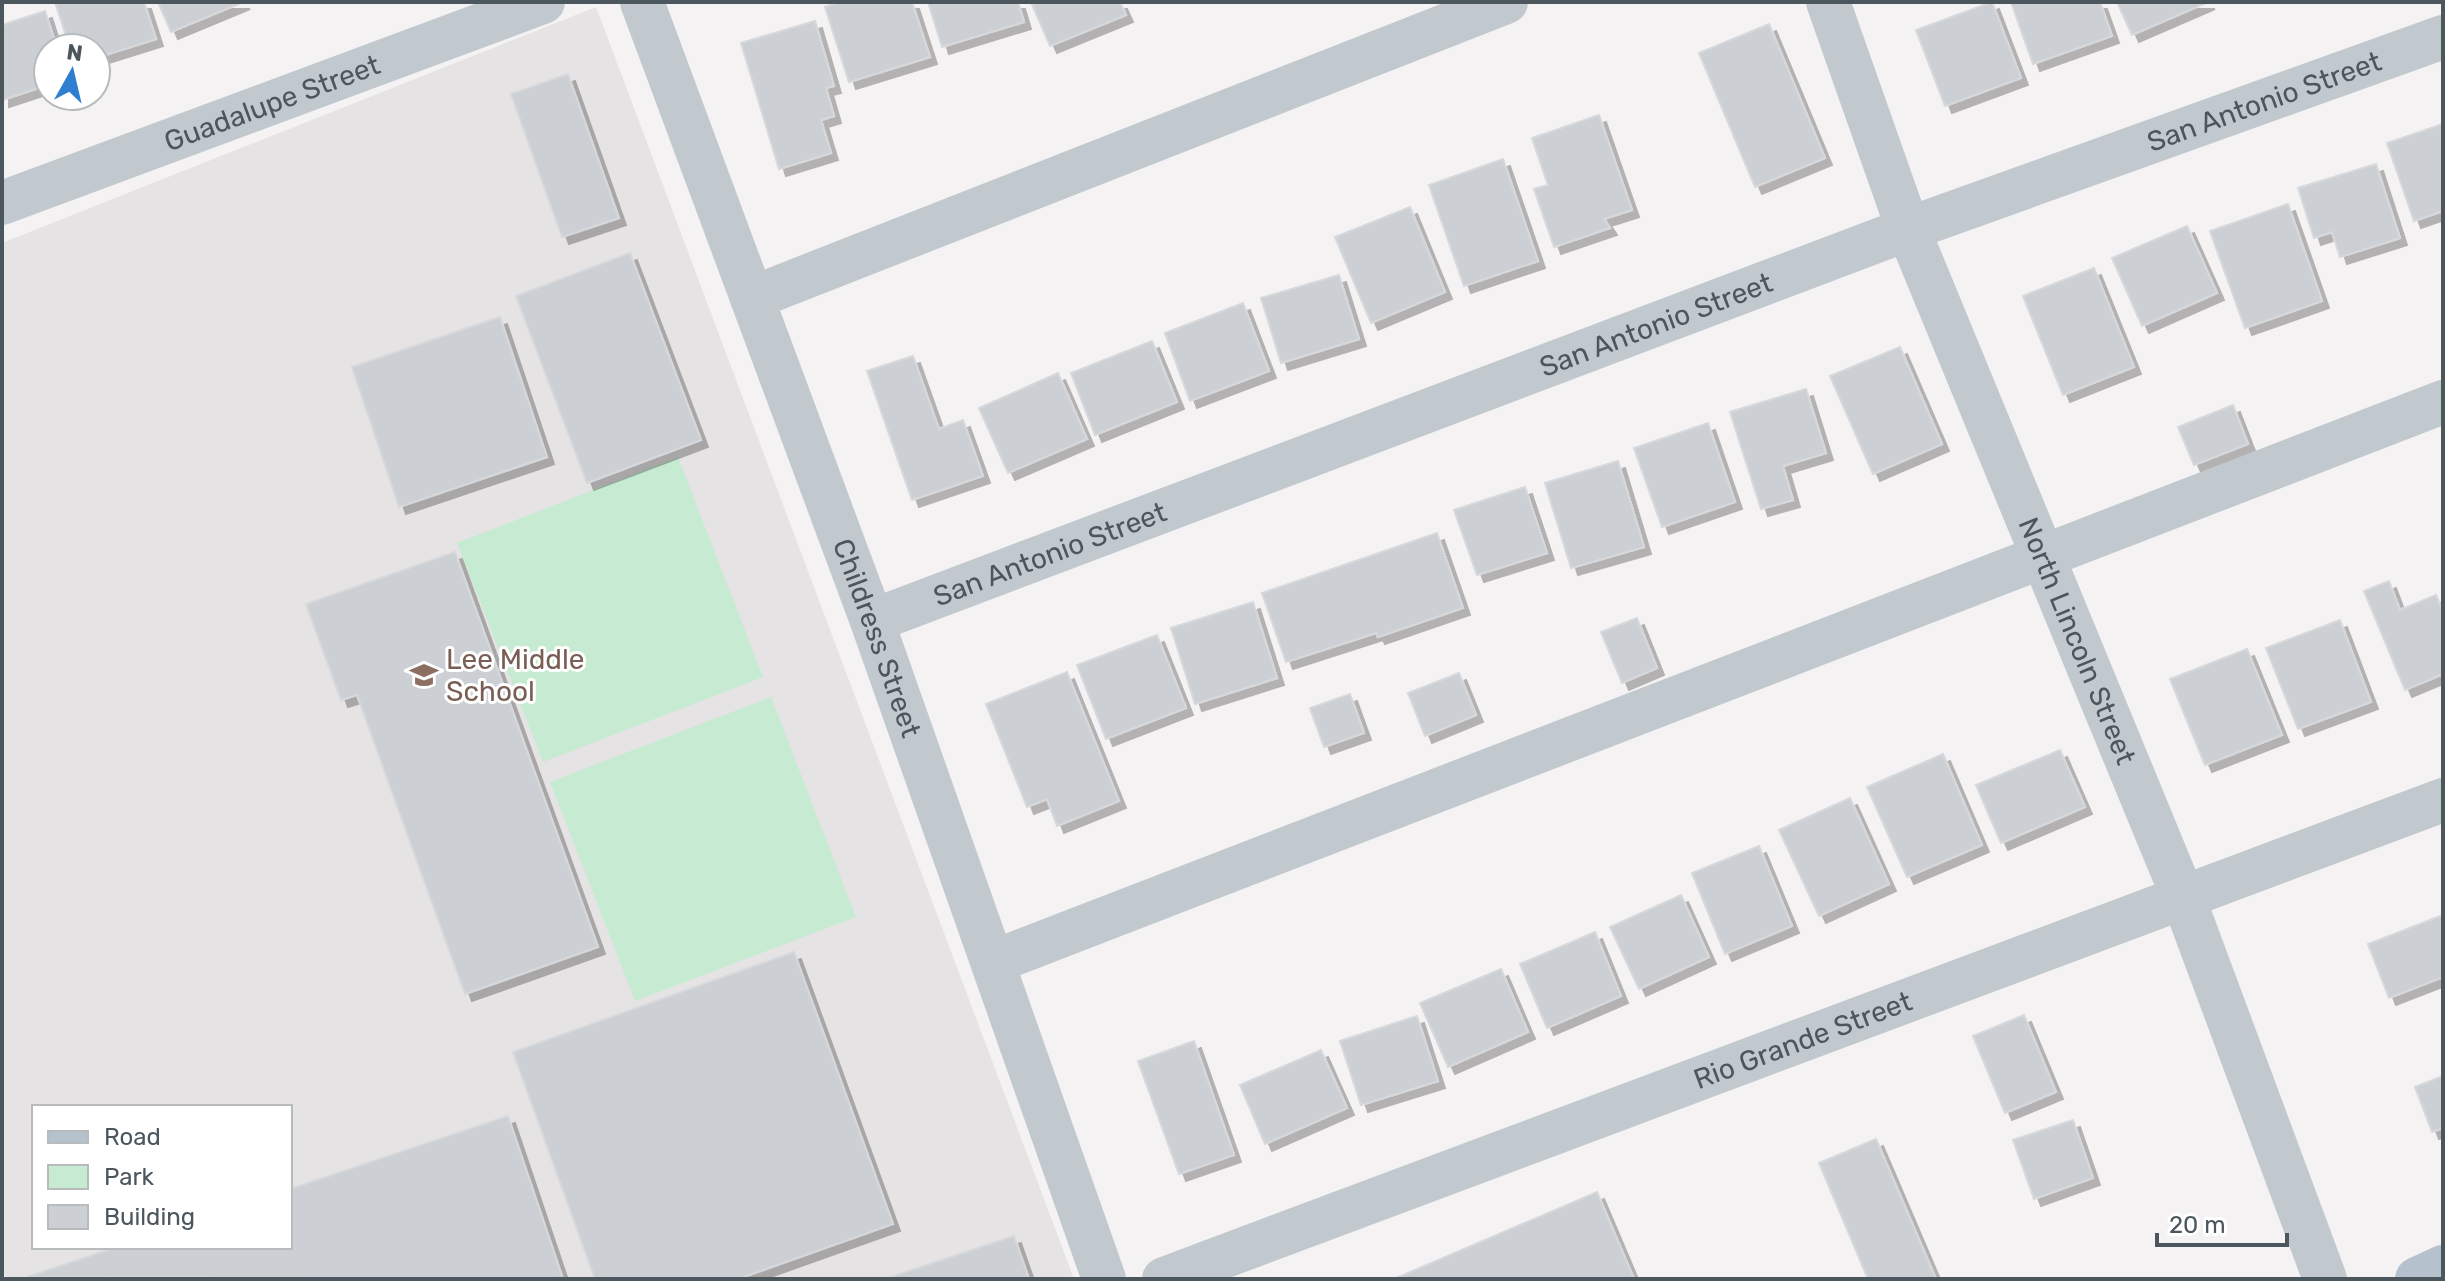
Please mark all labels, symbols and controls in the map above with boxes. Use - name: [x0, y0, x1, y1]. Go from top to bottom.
- north arrow: [32, 32, 112, 112]
- text: N: [65, 38, 84, 67]
- street label: San Antonio Street: [2143, 45, 2386, 159]
- street label: Guadalupe Street: [160, 48, 385, 158]
- street label: San Antonio Street: [1535, 266, 1777, 384]
- street label: San Antonio Street: [929, 495, 1171, 613]
- street label: North Lincoln Street: [2012, 513, 2143, 769]
- street label: Childress Street: [826, 534, 928, 742]
- place label: Lee Middle School: [446, 643, 585, 708]
- school or university icon: Lee Middle School: [409, 660, 439, 690]
- street label: Rio Grande Street: [1689, 984, 1916, 1096]
- legend: [32, 1105, 292, 1249]
- text: Road: [104, 1123, 161, 1151]
- text: Park: [104, 1163, 155, 1191]
- scale bar: [2157, 1197, 2287, 1247]
- text: Building: [104, 1203, 195, 1231]
- text: 20 m: [2169, 1211, 2226, 1239]

